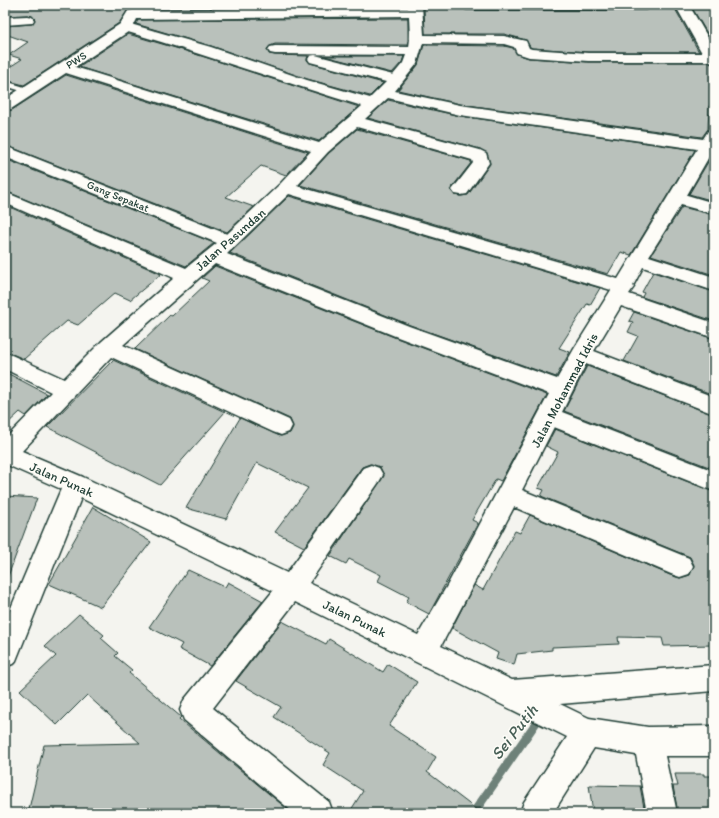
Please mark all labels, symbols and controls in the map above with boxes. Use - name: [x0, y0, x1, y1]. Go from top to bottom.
- street label: PWS: [64, 49, 89, 72]
- street label: Gang Sepakat: [85, 178, 151, 215]
- street label: Jalan Pasundan: [192, 204, 269, 274]
- street label: Jalan Mohammad Idris: [528, 330, 601, 450]
- street label: Jalan Punak: [28, 459, 96, 500]
- street label: Jalan Punak: [321, 597, 389, 640]
- water label: Sei Putih: [486, 700, 542, 764]

